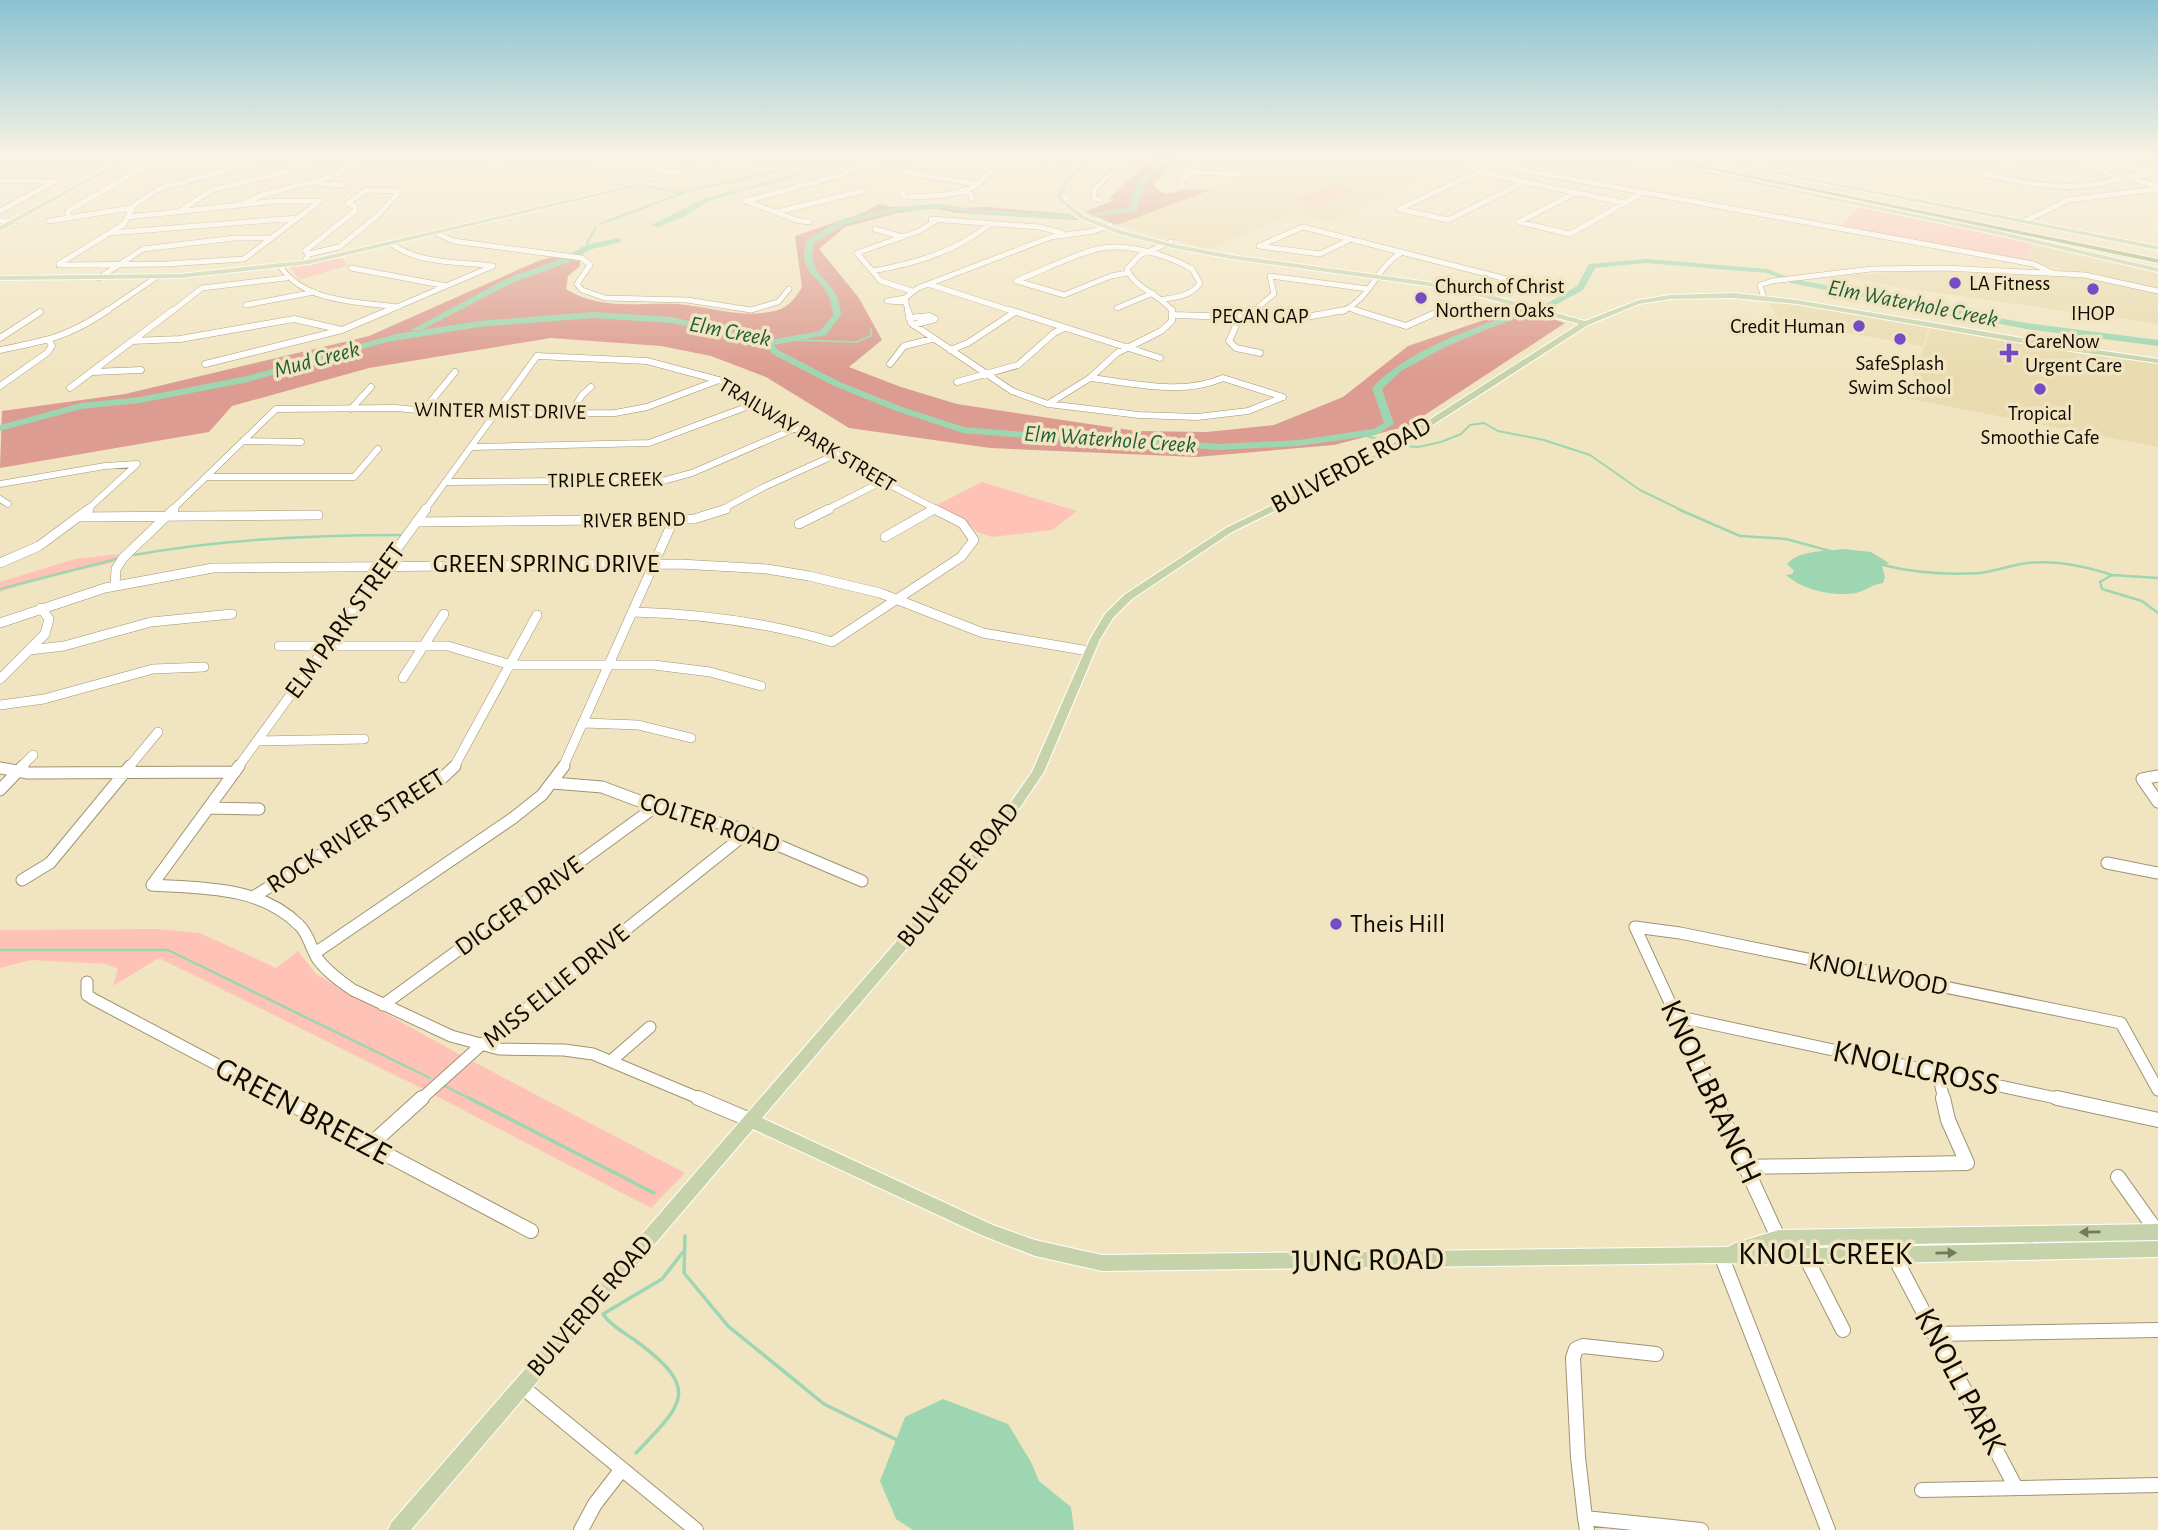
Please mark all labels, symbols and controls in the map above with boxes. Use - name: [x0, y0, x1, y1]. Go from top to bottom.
- place label: LA Fitness: [1969, 273, 2050, 294]
- marker: LA Fitness: [1947, 275, 1963, 291]
- place label: Church of Christ Northern Oaks: [1435, 276, 1565, 321]
- water label: Elm Waterhole Creek: [1826, 276, 2000, 332]
- marker: IHOP: [2085, 281, 2101, 297]
- marker: Church of Christ Northern Oaks: [1413, 290, 1429, 306]
- place label: IHOP: [2071, 303, 2115, 324]
- street label: PECAN GAP: [1211, 306, 1309, 327]
- water label: Elm Creek: [687, 313, 773, 351]
- place label: Credit Human: [1730, 316, 1845, 337]
- marker: Credit Human: [1851, 318, 1867, 334]
- marker: SafeSplash Swim School: [1892, 331, 1908, 347]
- place label: CareNow Urgent Care: [2025, 331, 2122, 376]
- water label: Mud Creek: [272, 337, 363, 382]
- marker: CareNow Urgent Care: [1999, 343, 2019, 363]
- place label: SafeSplash Swim School: [1848, 353, 1952, 398]
- street label: TRAILWAY PARK STREET: [715, 374, 899, 496]
- marker: Tropical Smoothie Cafe: [2032, 381, 2048, 397]
- street label: WINTER MIST DRIVE: [414, 399, 586, 423]
- place label: Tropical Smoothie Cafe: [1980, 403, 2100, 448]
- street label: BULVERDE ROAD: [1267, 412, 1435, 518]
- water label: Elm Waterhole Creek: [1023, 423, 1197, 458]
- street label: TRIPLE CREEK: [547, 468, 663, 492]
- street label: RIVER BEND: [582, 509, 686, 531]
- street label: ELM PARK STREET: [280, 538, 410, 704]
- street label: GREEN SPRING DRIVE: [433, 551, 659, 577]
- street label: ROCK RIVER STREET: [262, 764, 450, 898]
- street label: COLTER ROAD: [637, 788, 783, 858]
- street label: BULVERDE ROAD: [892, 798, 1024, 952]
- street label: DIGGER DRIVE: [450, 851, 588, 961]
- place label: Theis Hill: [1350, 911, 1445, 937]
- marker: Theis Hill: [1328, 916, 1344, 932]
- street label: MISS ELLIE DRIVE: [478, 920, 634, 1052]
- street label: KNOLLWOOD: [1806, 948, 1950, 1000]
- street label: KNOLLBRANCH: [1654, 995, 1768, 1189]
- street label: KNOLLCROSS: [1830, 1035, 2002, 1101]
- street label: GREEN BREEZE: [210, 1052, 396, 1170]
- one-way arrow: [2079, 1226, 2101, 1237]
- street label: BULVERDE ROAD: [522, 1231, 658, 1381]
- street label: KNOLL CREEK: [1738, 1238, 1912, 1270]
- street label: JUNG ROAD: [1292, 1243, 1444, 1277]
- one-way arrow: [1935, 1247, 1957, 1259]
- street label: KNOLL PARK: [1908, 1303, 2012, 1460]

